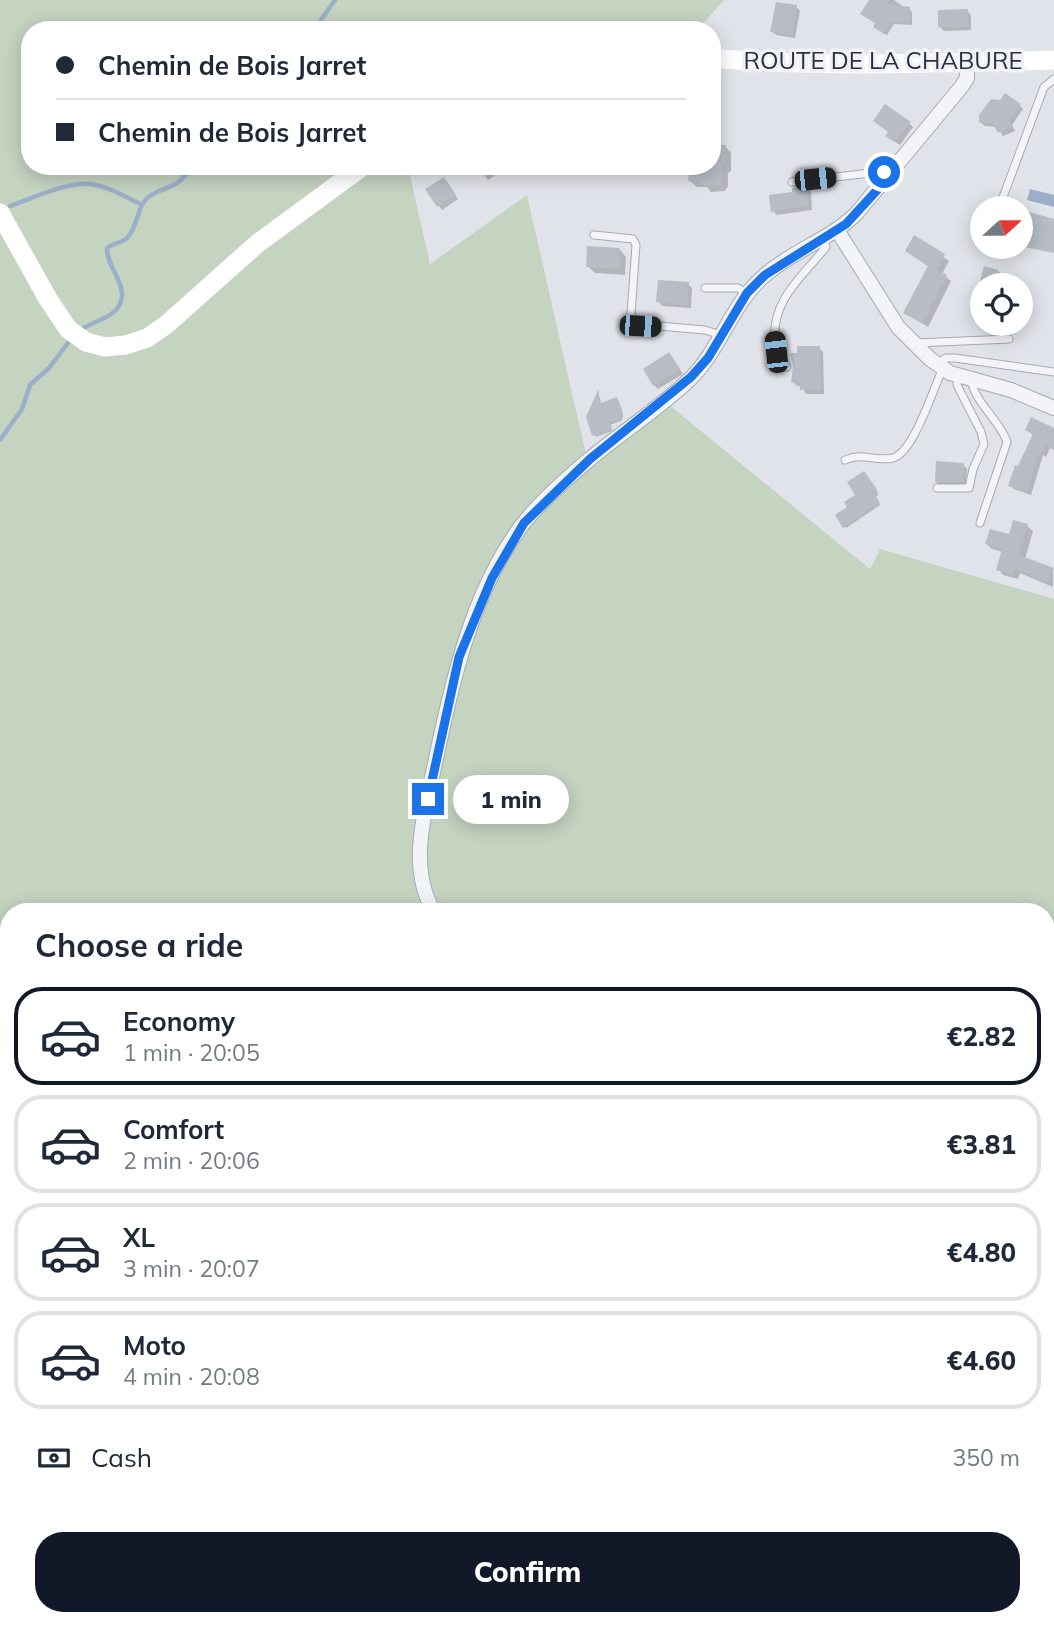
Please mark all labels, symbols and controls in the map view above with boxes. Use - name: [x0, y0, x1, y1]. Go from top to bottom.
- street label: ROUTE DE LA CHABURE: [743, 45, 1023, 75]
- text: Chemin de Bois Jarret: [98, 49, 366, 82]
- text: Chemin de Bois Jarret: [98, 116, 366, 149]
- route start: [868, 156, 900, 188]
- car: [794, 166, 837, 192]
- north arrow: [970, 196, 1032, 259]
- map controls: [970, 196, 1033, 336]
- button: locate: [970, 273, 1033, 336]
- car: [619, 314, 662, 338]
- car: [764, 330, 789, 374]
- callout: 1 min: [452, 774, 568, 824]
- route end: [412, 783, 444, 815]
- text: 1 min: [480, 785, 542, 814]
- text: Choose a ride: [35, 925, 243, 965]
- icon: car: [39, 1005, 102, 1068]
- text: Economy: [123, 1005, 235, 1038]
- text: €2.82: [947, 1020, 1016, 1053]
- text: 1 min · 20:05: [123, 1038, 260, 1067]
- icon: car: [39, 1113, 102, 1176]
- text: Comfort: [123, 1113, 224, 1146]
- text: €3.81: [947, 1128, 1016, 1161]
- text: 2 min · 20:06: [123, 1146, 260, 1175]
- icon: car: [39, 1221, 102, 1284]
- text: XL: [123, 1221, 155, 1254]
- text: €4.80: [947, 1236, 1016, 1269]
- text: 3 min · 20:07: [123, 1254, 260, 1283]
- icon: car: [39, 1329, 102, 1392]
- text: Moto: [123, 1329, 186, 1362]
- text: €4.60: [947, 1344, 1016, 1377]
- text: 4 min · 20:08: [123, 1362, 260, 1391]
- icon: cash: [35, 1439, 73, 1477]
- text: Cash: [91, 1441, 152, 1474]
- text: 350 m: [952, 1443, 1020, 1472]
- button: Confirm: [35, 1532, 1020, 1612]

